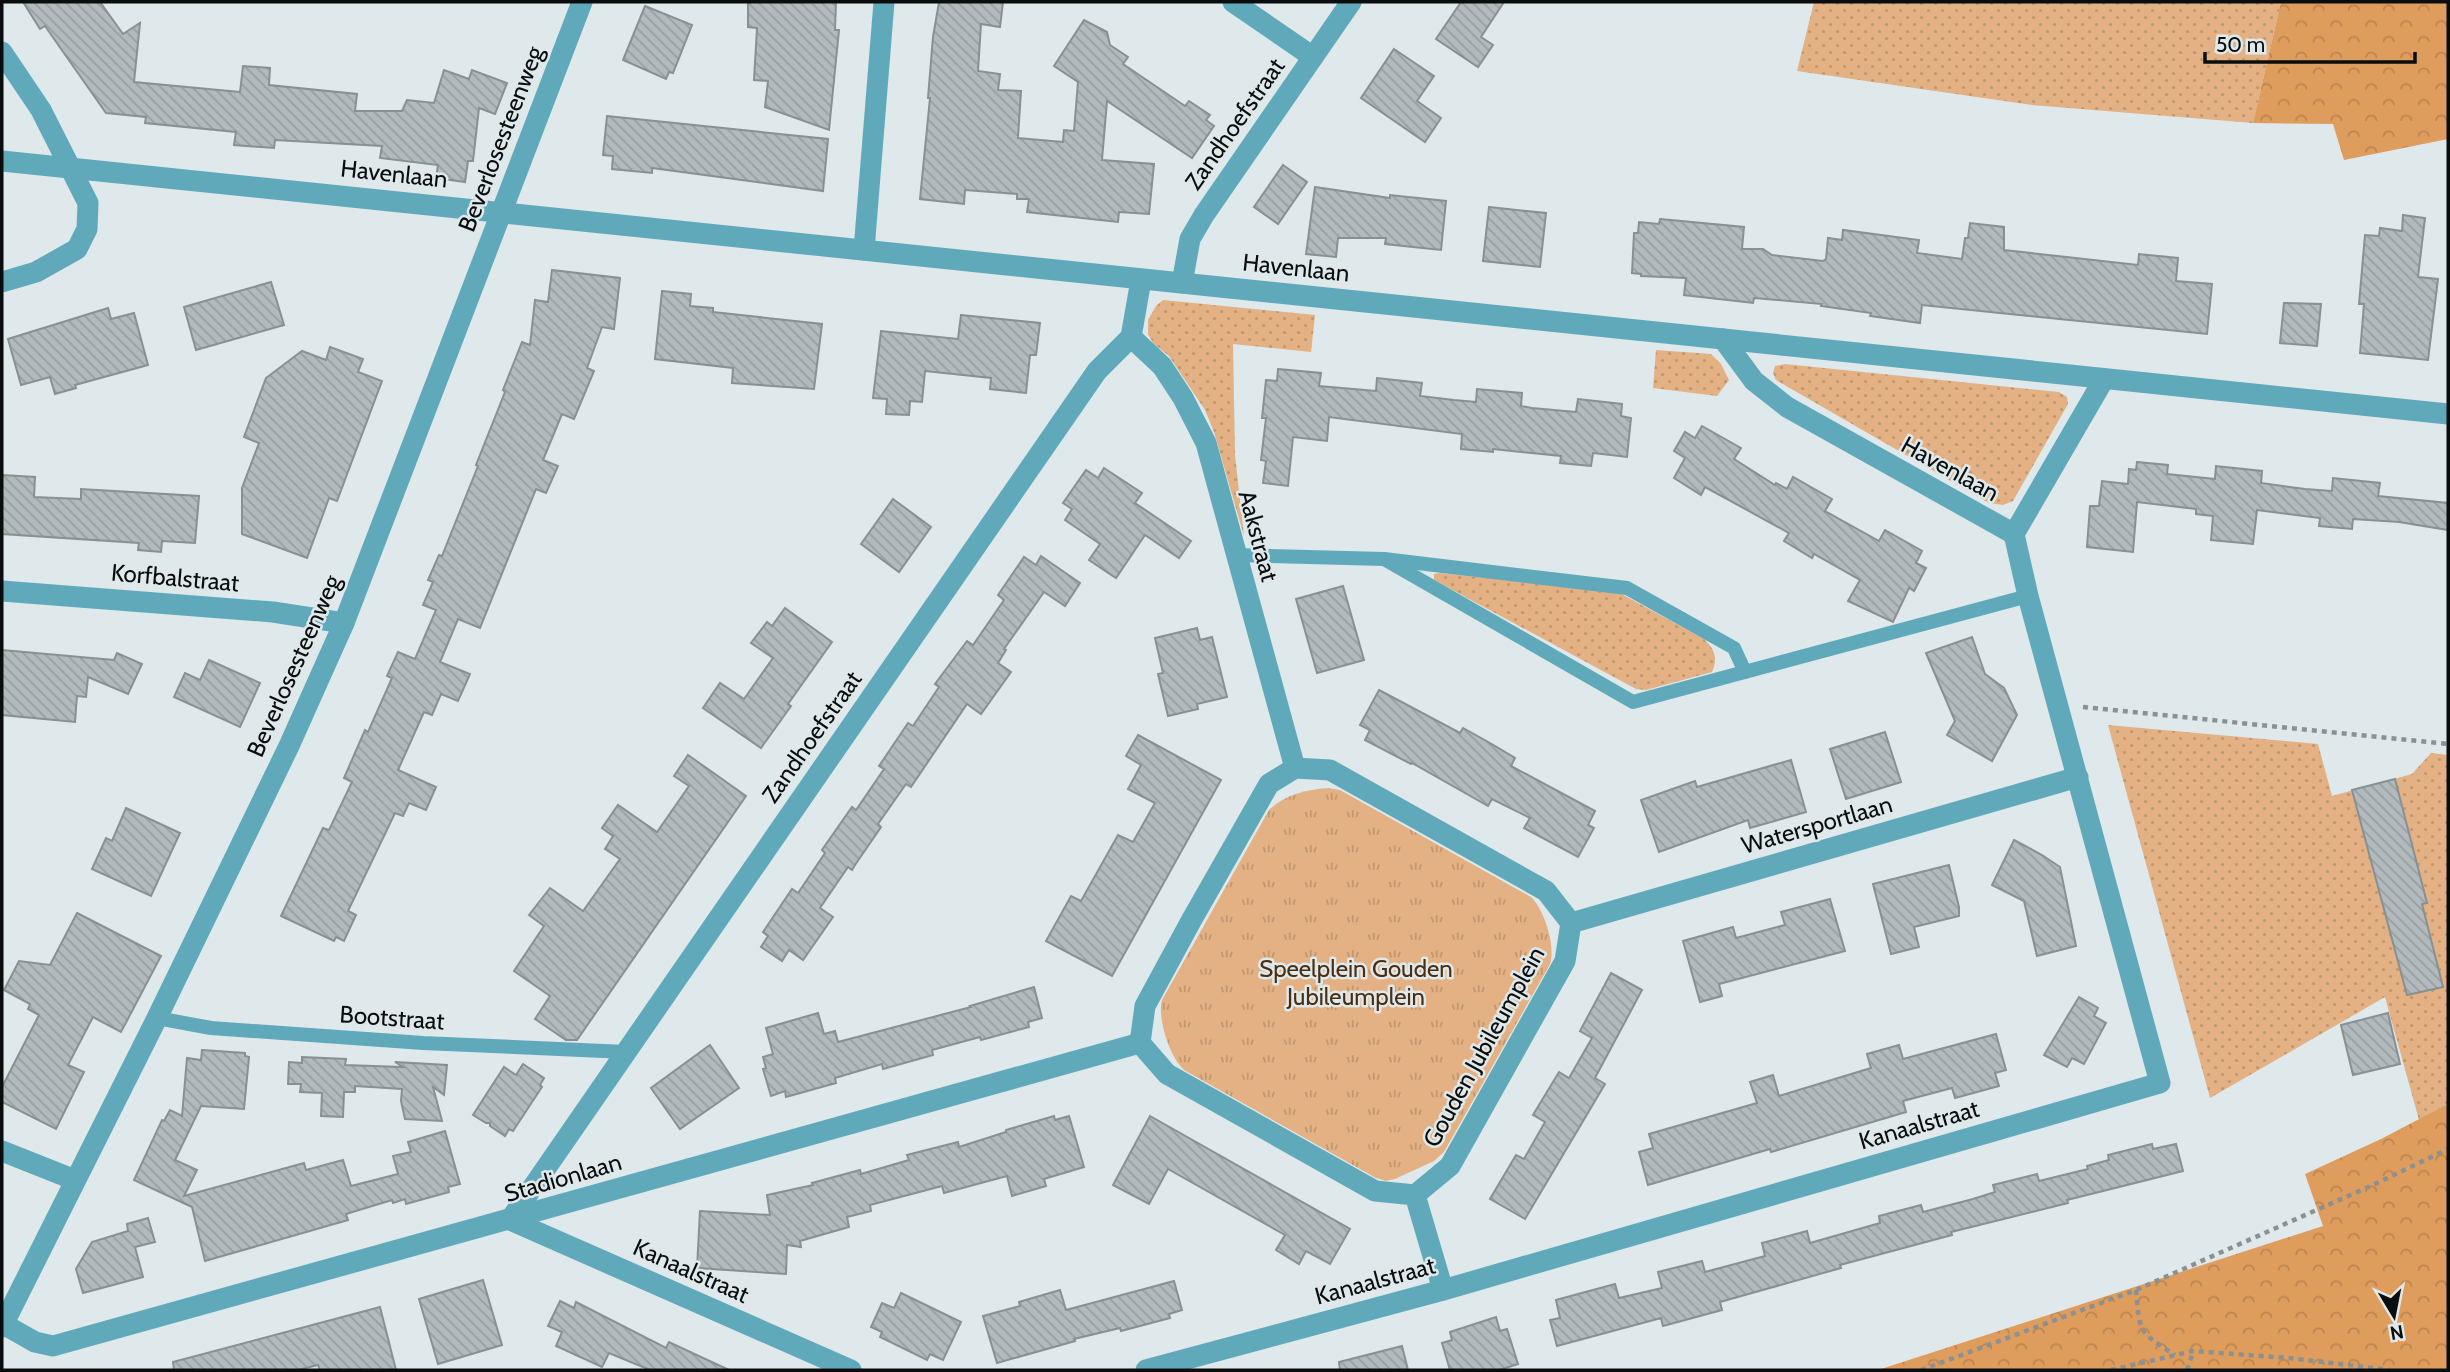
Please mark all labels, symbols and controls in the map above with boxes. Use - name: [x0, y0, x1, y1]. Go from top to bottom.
- scale bar: [2205, 21, 2415, 65]
- text: 50 m: [2216, 32, 2265, 57]
- street label: Beverlosesteenweg: [452, 41, 550, 236]
- street label: Zandhoefstraat: [1179, 52, 1291, 195]
- street label: Havenlaan: [339, 153, 449, 194]
- street label: Havenlaan: [1241, 247, 1351, 288]
- street label: Havenlaan: [1896, 430, 2004, 507]
- street label: Aakstraat: [1232, 487, 1285, 585]
- street label: Korfbalstraat: [110, 557, 240, 598]
- street label: Beverlosesteenweg: [240, 569, 347, 761]
- street label: Zandhoefstraat: [756, 665, 868, 808]
- street label: Watersportlaan: [1738, 789, 1895, 860]
- street label: Gouden Jubileumplein: [1417, 942, 1551, 1152]
- park label: Speelplein Gouden Jubileumplein: [1259, 954, 1453, 1011]
- street label: Bootstraat: [339, 999, 445, 1036]
- street label: Kanaalstraat: [1855, 1094, 1982, 1155]
- street label: Stadionlaan: [501, 1147, 625, 1208]
- street label: Kanaalstraat: [629, 1232, 754, 1309]
- street label: Kanaalstraat: [1311, 1251, 1438, 1311]
- north arrow: [2359, 1281, 2429, 1351]
- text: N: [2388, 1320, 2405, 1345]

